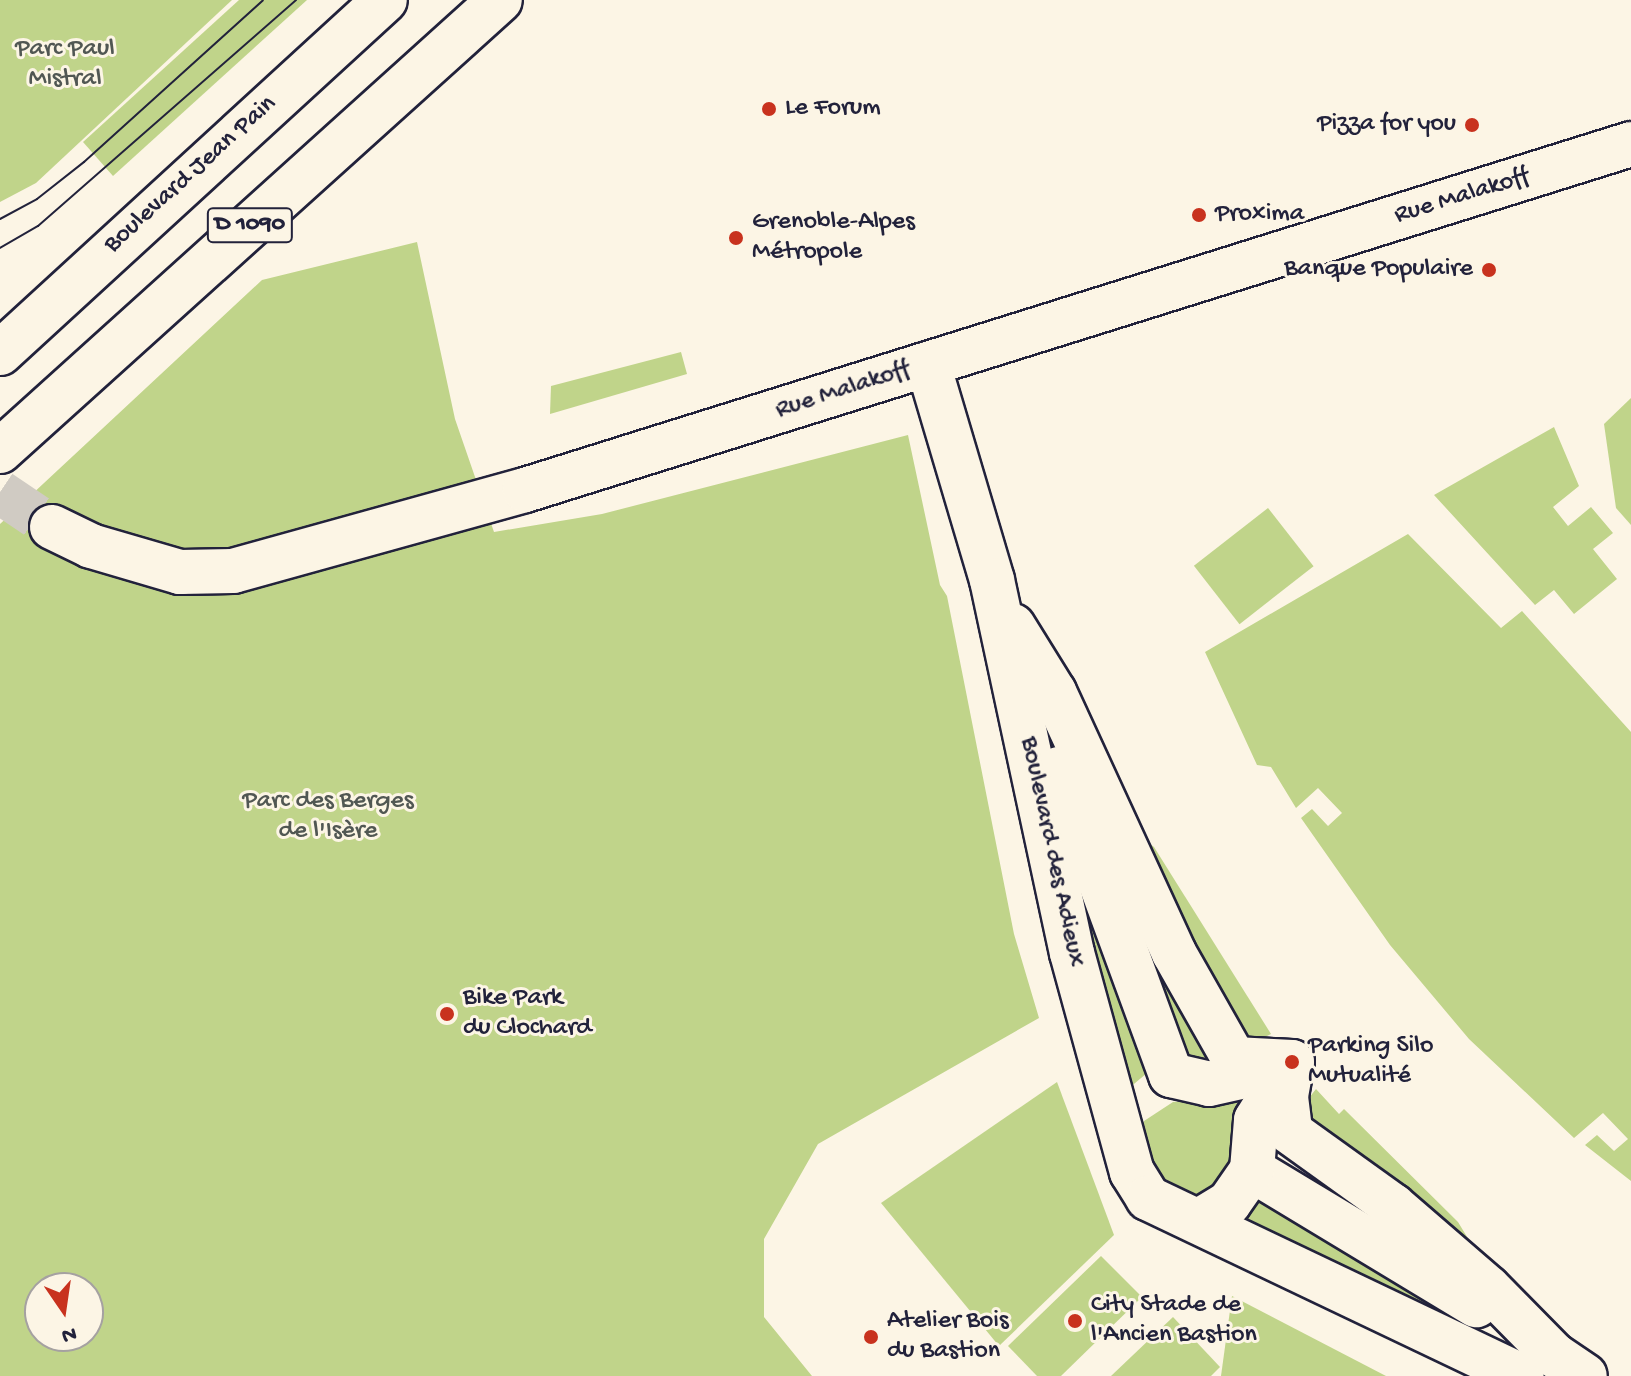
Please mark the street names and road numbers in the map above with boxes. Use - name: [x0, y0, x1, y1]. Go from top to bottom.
- street label: Boulevard Jean Pain: [98, 89, 284, 261]
- street label: Rue Malakoff: [1391, 162, 1533, 232]
- road number: D 1090: [206, 205, 294, 245]
- street label: Rue Malakoff: [772, 355, 914, 427]
- street label: Boulevard des Adieux: [1011, 734, 1091, 970]

